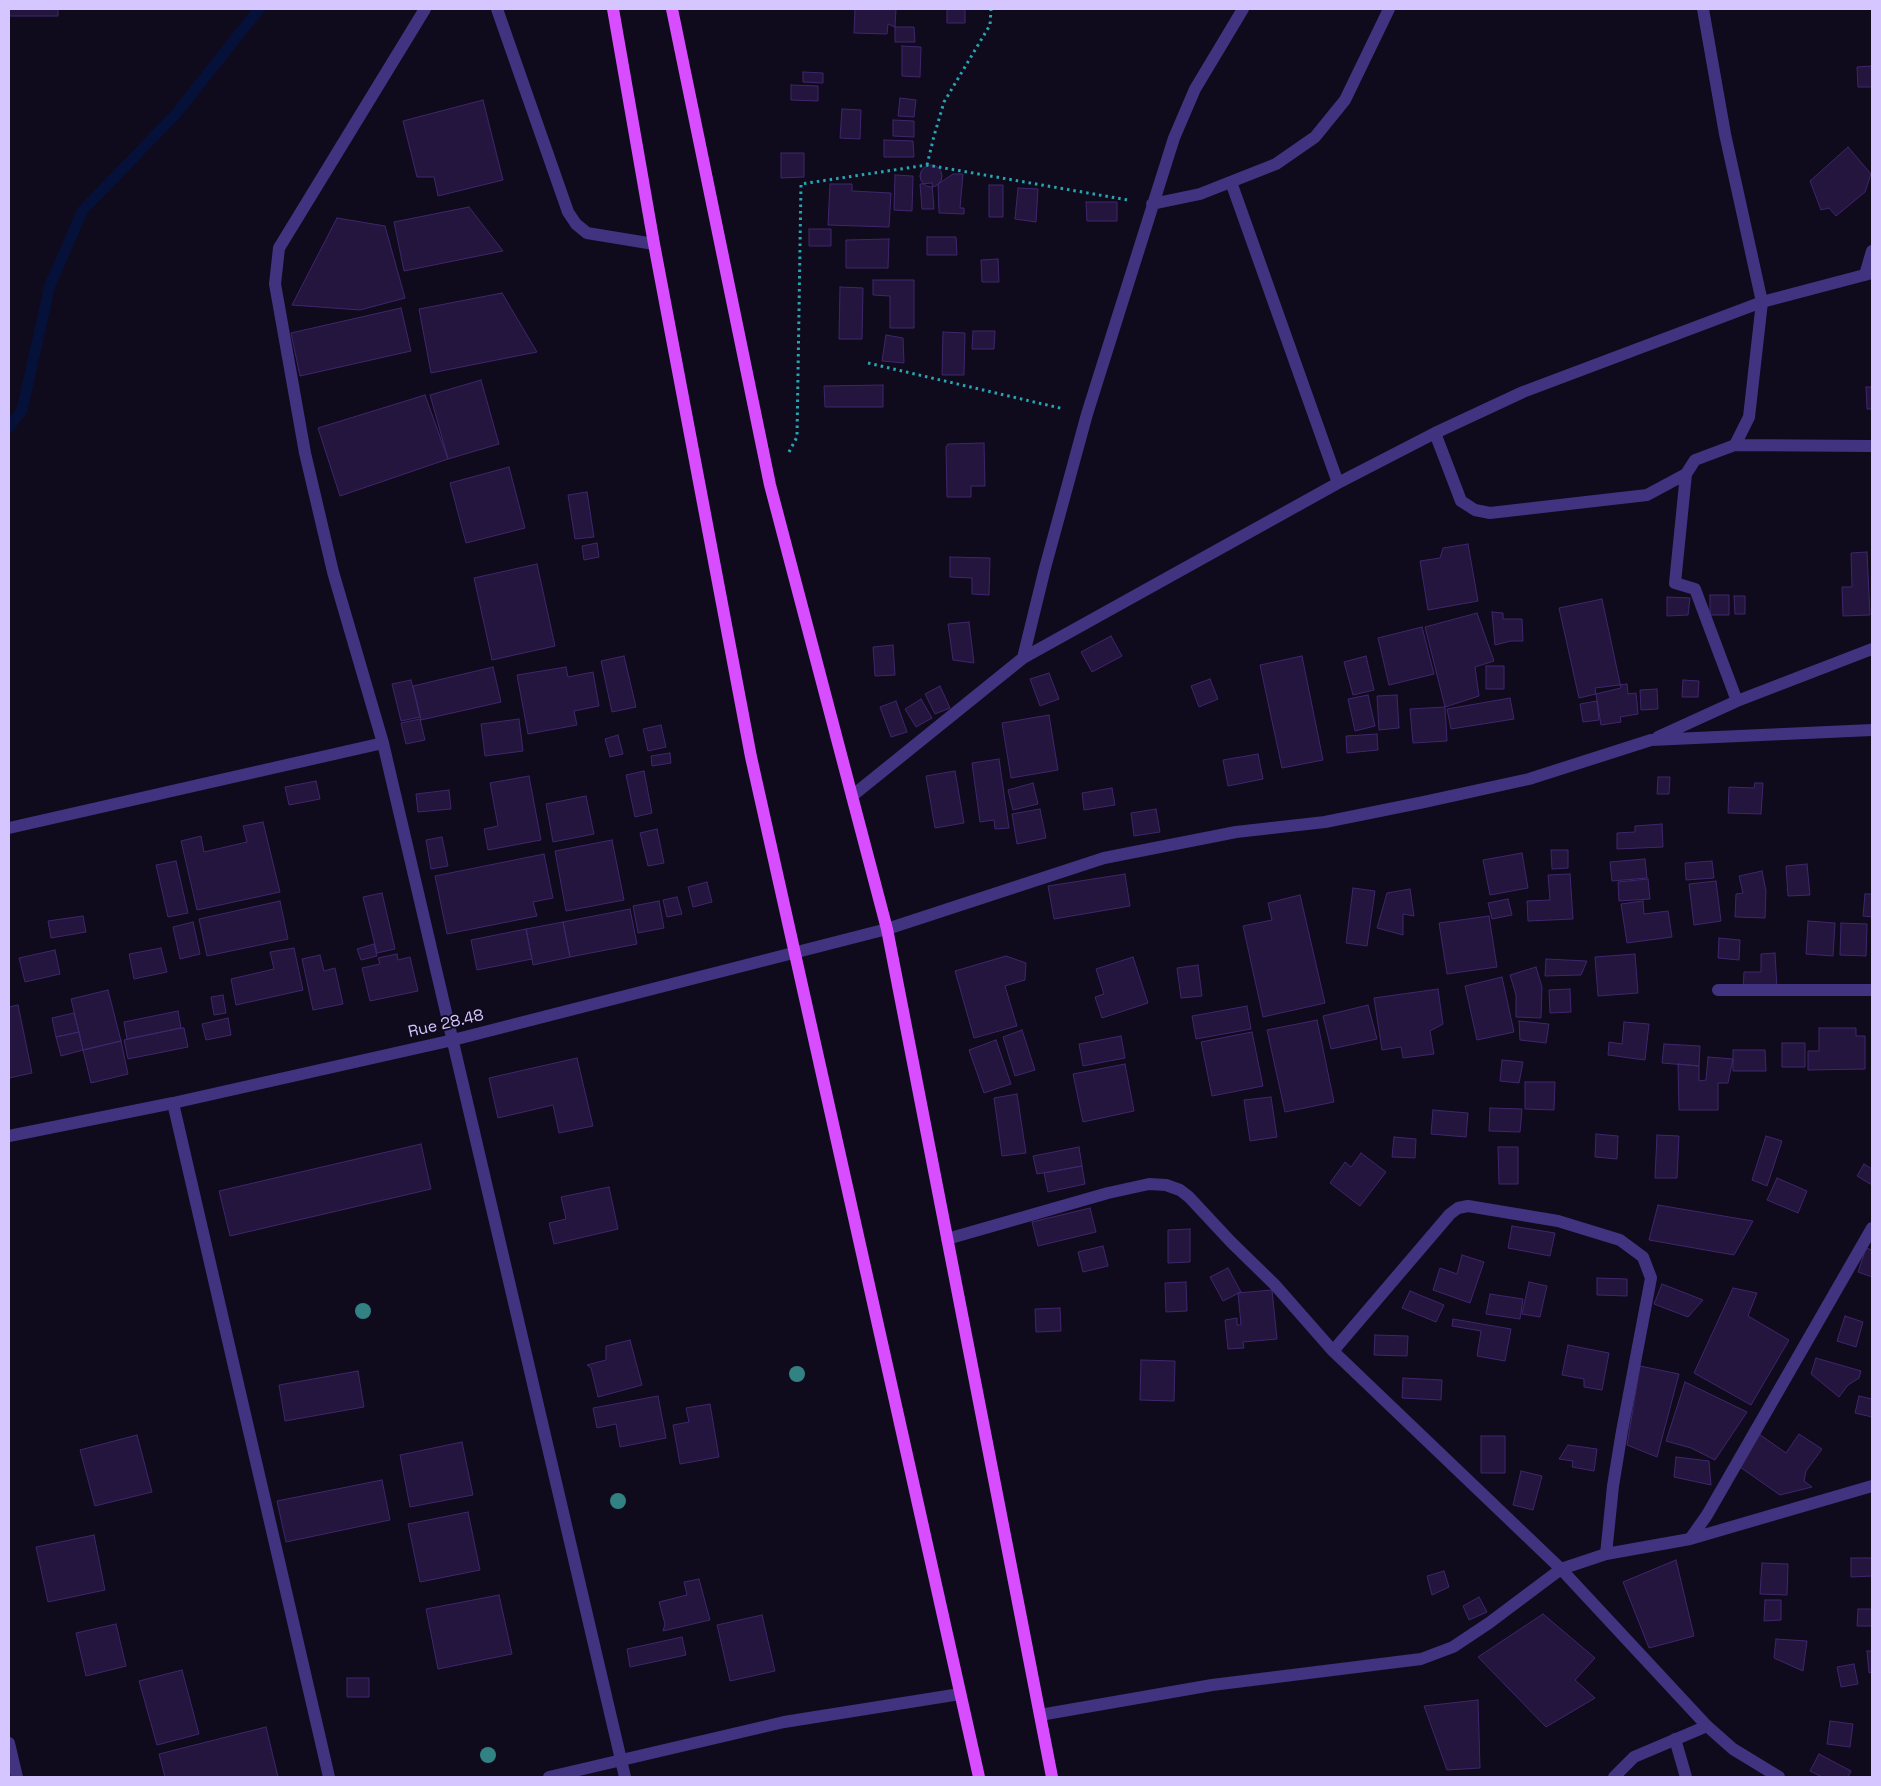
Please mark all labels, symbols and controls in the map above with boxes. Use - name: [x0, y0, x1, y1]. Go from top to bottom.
- street label: Rue 28.48: [406, 1006, 486, 1042]

